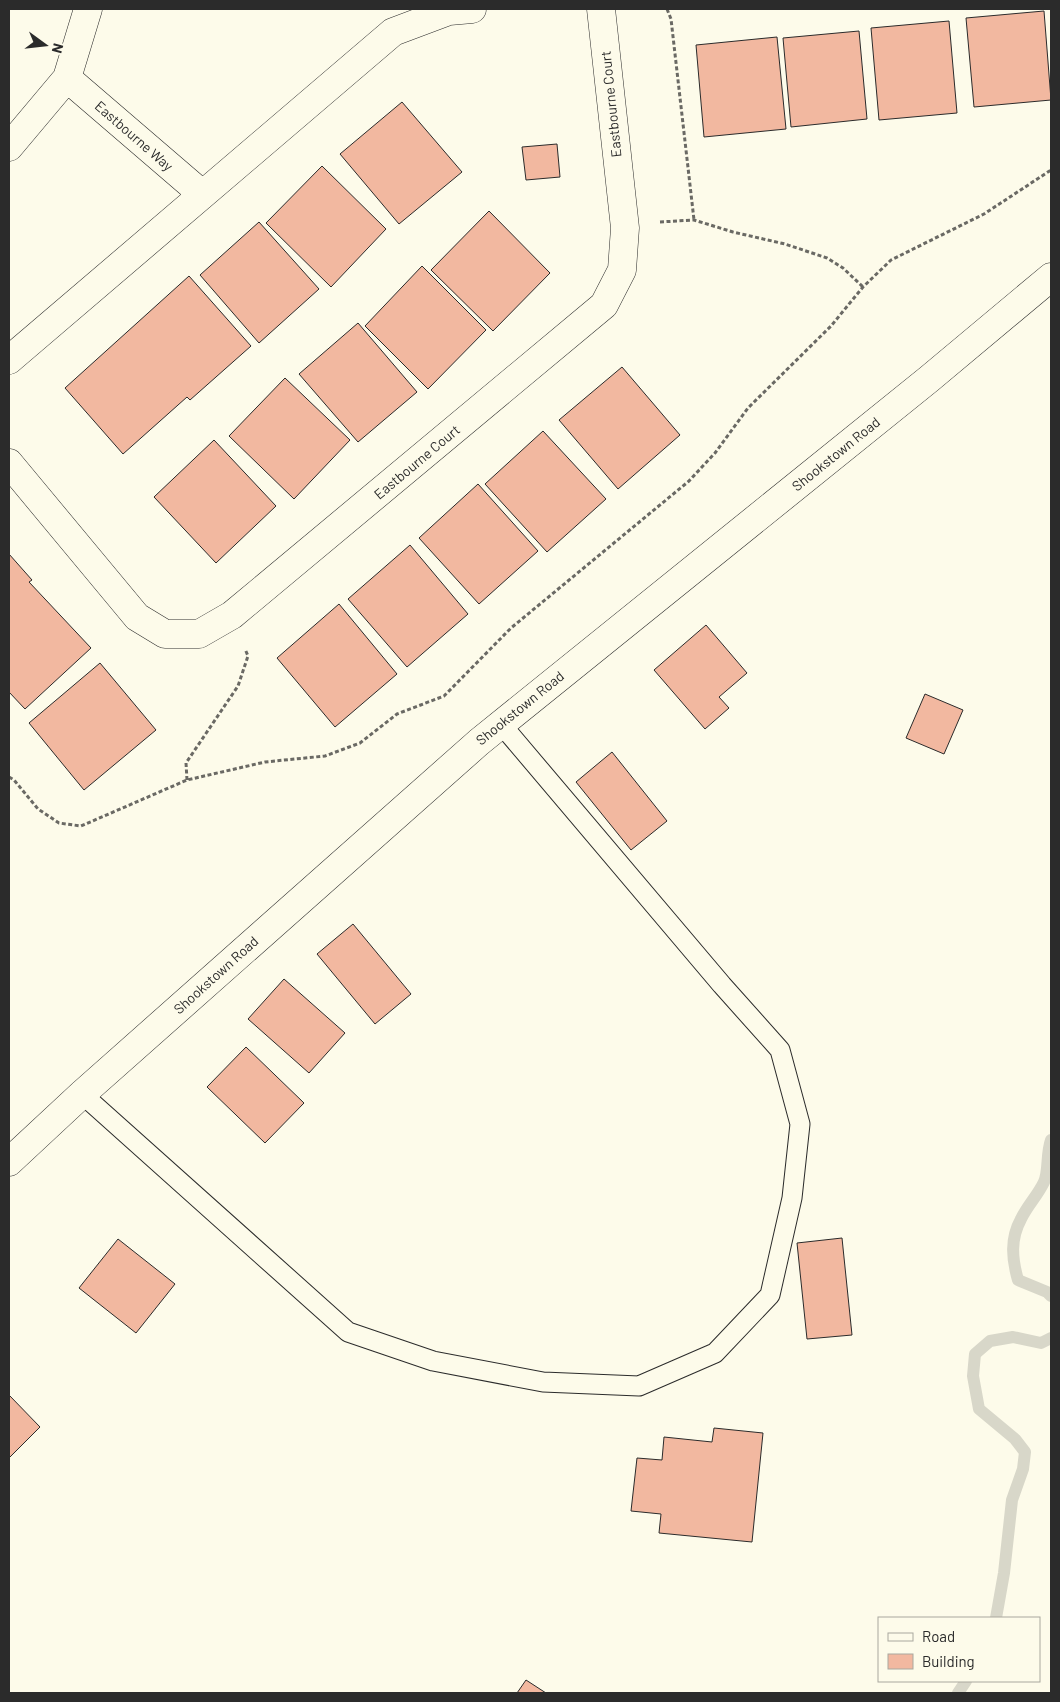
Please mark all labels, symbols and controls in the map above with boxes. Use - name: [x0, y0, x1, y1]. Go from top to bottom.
- north arrow: [20, 20, 70, 70]
- text: N: [49, 42, 67, 55]
- street label: Eastbourne Court: [596, 50, 625, 158]
- street label: Eastbourne Way: [92, 97, 177, 175]
- street label: Shookstown Road: [788, 413, 883, 494]
- street label: Eastbourne Court: [370, 421, 463, 502]
- street label: Shookstown Road: [472, 667, 567, 748]
- street label: Shookstown Road: [170, 932, 262, 1017]
- legend: [878, 1617, 1040, 1682]
- text: Road: [922, 1627, 955, 1645]
- text: Building: [922, 1652, 975, 1670]

